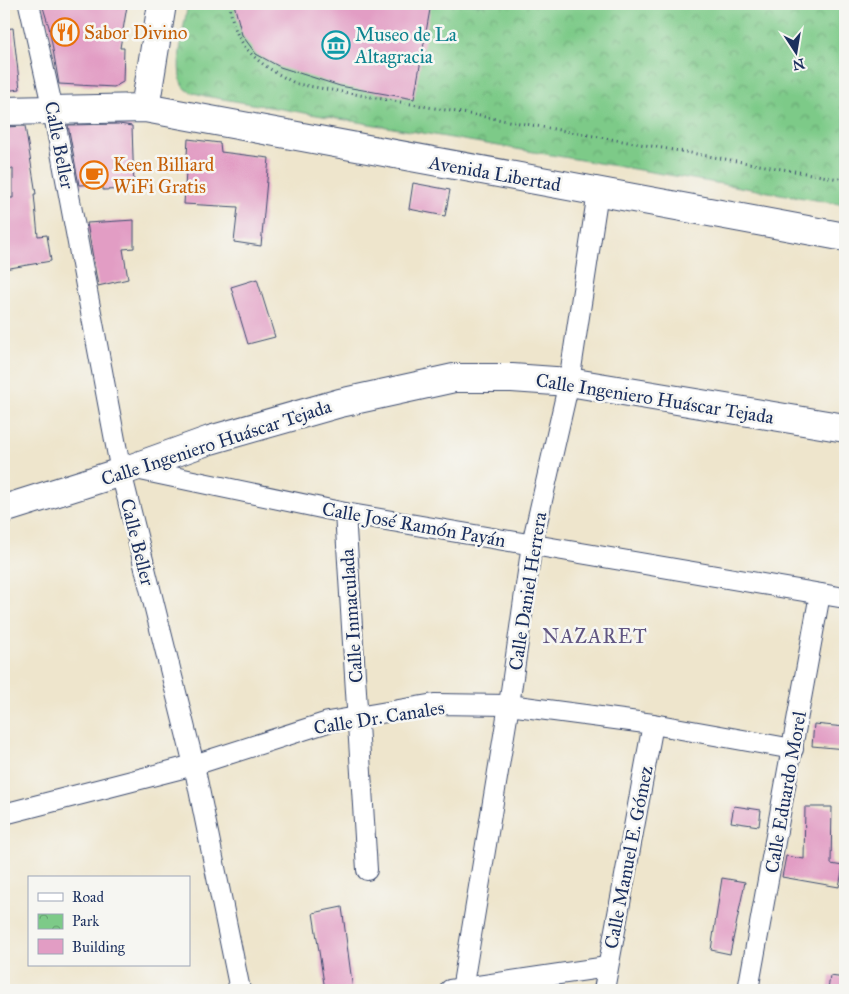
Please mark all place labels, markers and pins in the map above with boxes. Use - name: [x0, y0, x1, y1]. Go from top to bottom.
- restaurant icon: Sabor Divino: [50, 17, 80, 47]
- place label: Sabor Divino: [84, 21, 188, 44]
- place label: Museo de La Altagracia: [354, 23, 458, 69]
- museum icon: Museo de La Altagracia: [321, 30, 351, 60]
- place label: Keen Billiard WiFi Gratis: [113, 153, 215, 198]
- cafe icon: Keen Billiard WiFi Gratis: [79, 160, 109, 190]

